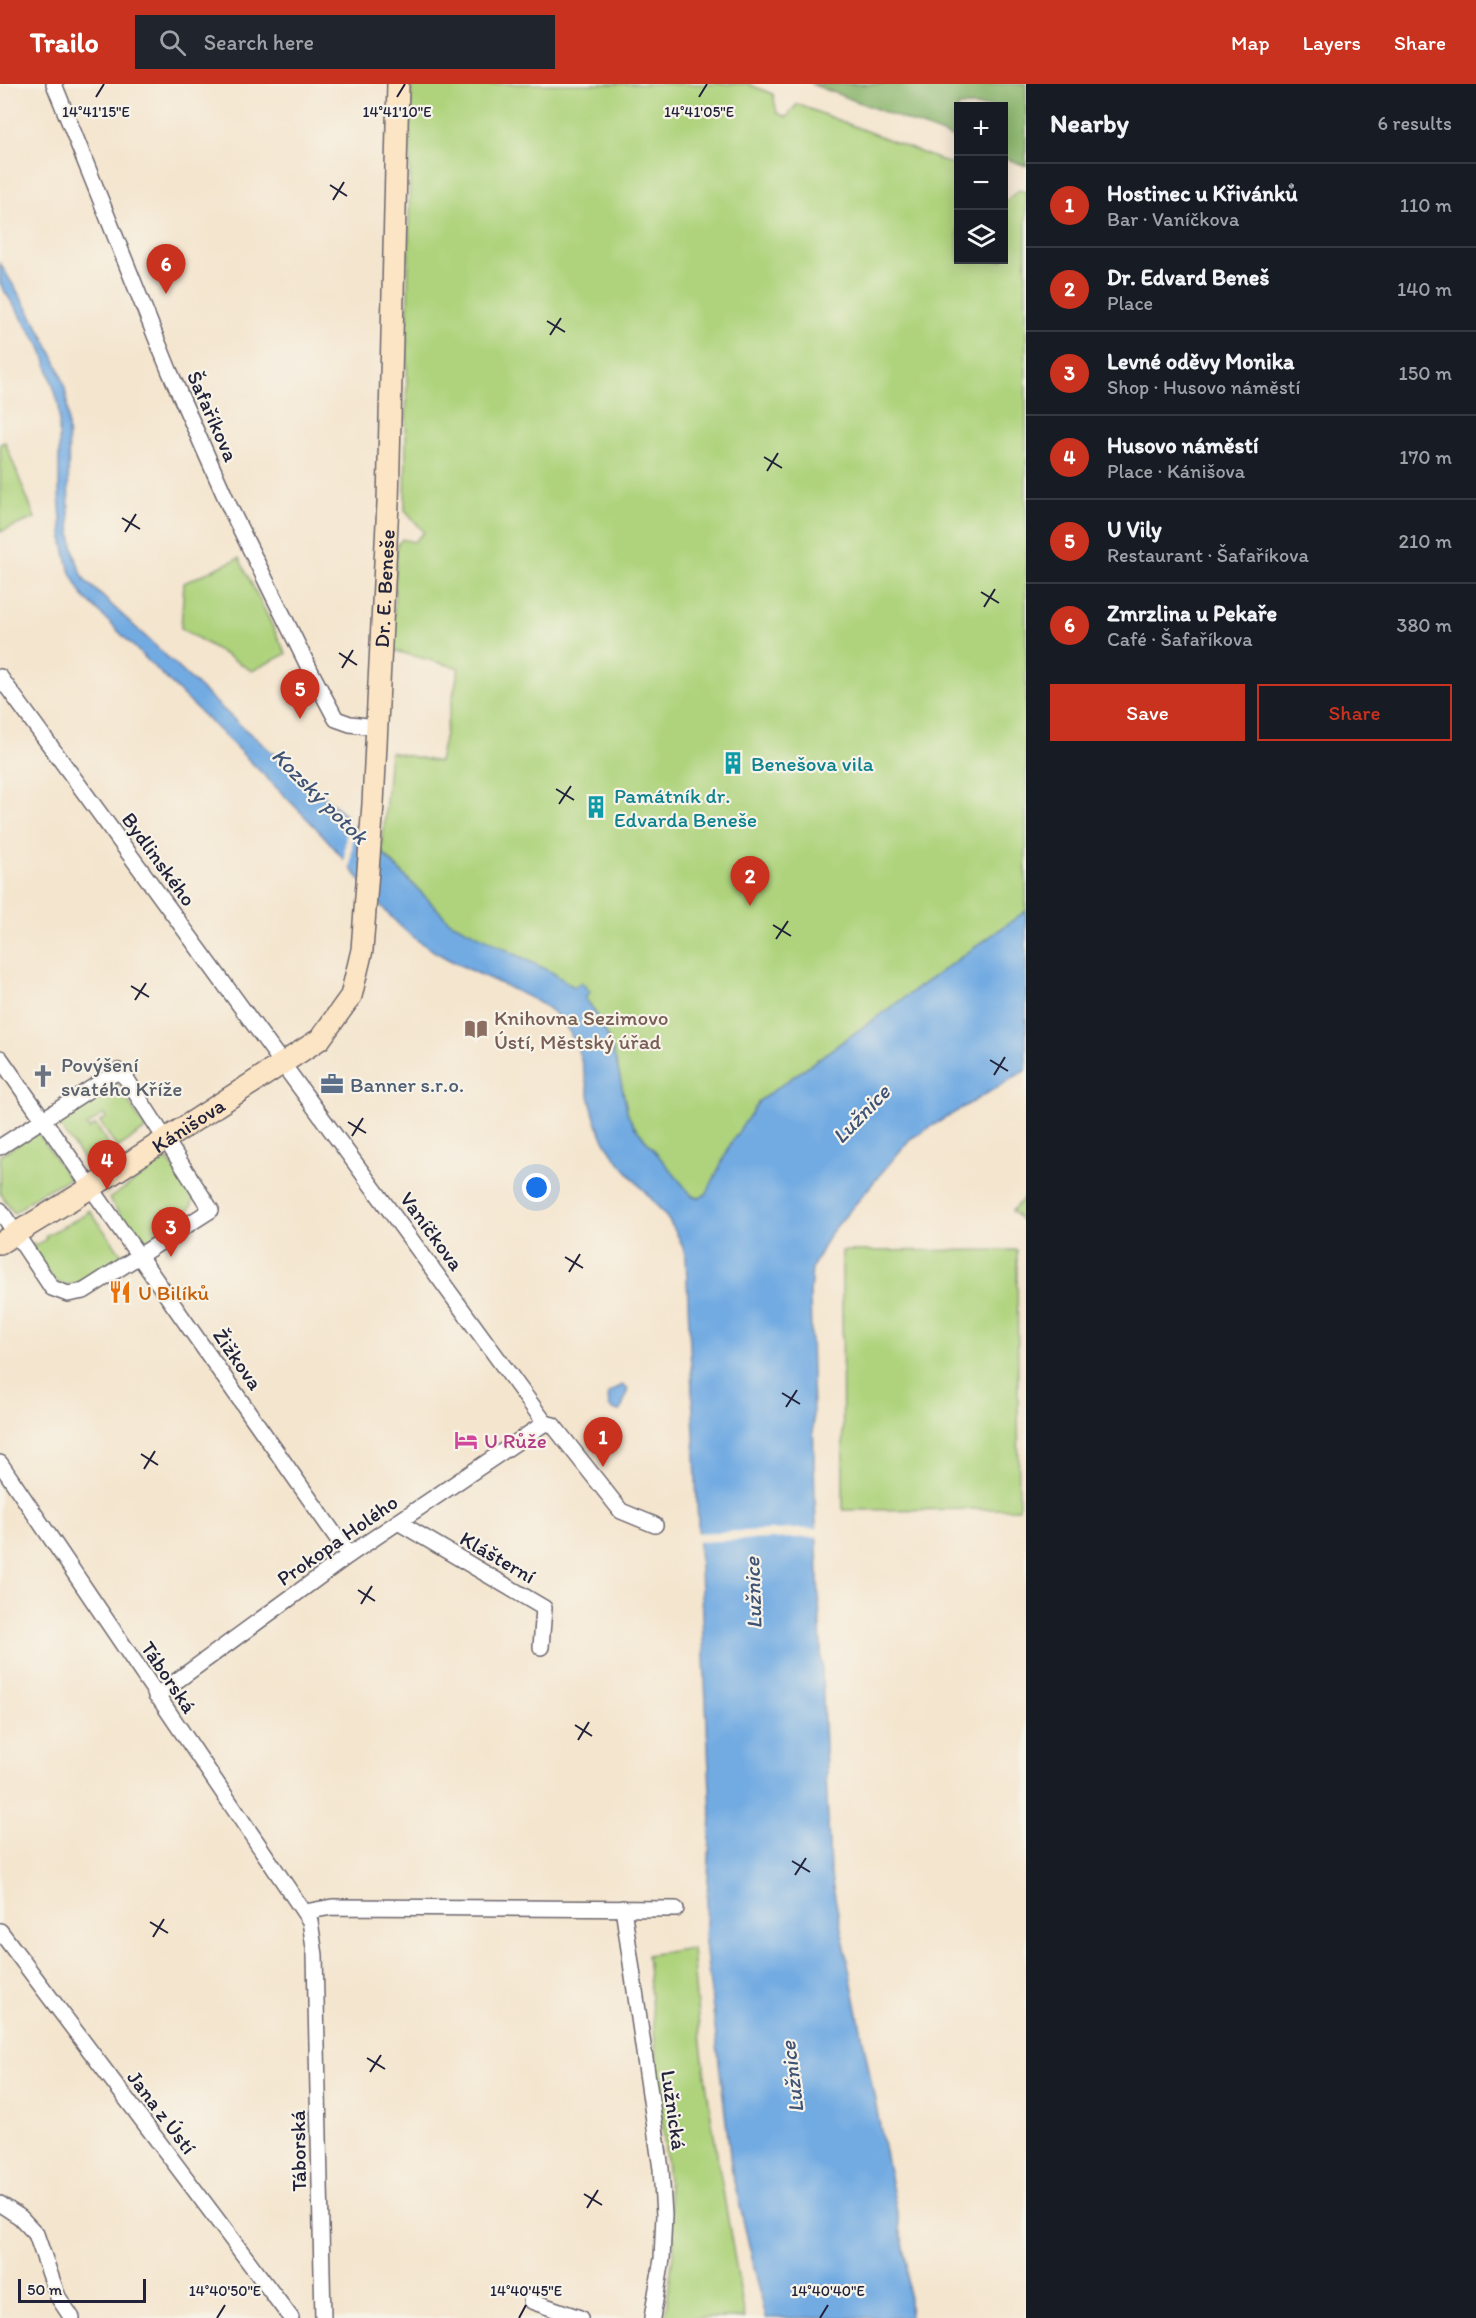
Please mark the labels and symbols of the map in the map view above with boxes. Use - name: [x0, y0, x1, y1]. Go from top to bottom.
- text: 14°41'15"E: [62, 103, 130, 121]
- text: 14°41'10"E: [362, 103, 432, 121]
- text: 14°41'05"E: [664, 103, 734, 121]
- pin: 6: [146, 244, 186, 294]
- street label: Šafaříkova: [182, 367, 244, 465]
- street label: Dr. E. Beneše: [368, 529, 399, 648]
- pin: 5: [280, 670, 320, 719]
- water label: Kozský potok: [266, 742, 375, 851]
- building icon: Benešova vila: [720, 750, 746, 776]
- place label: Benešova vila: [751, 751, 874, 776]
- place label: Památník dr. Edvarda Beneše: [614, 783, 757, 832]
- building icon: Památník dr. Edvarda Beneše: [583, 794, 609, 820]
- street label: Bydlinského: [117, 807, 201, 911]
- pin: 2: [730, 856, 770, 906]
- place label: Knihovna Sezimovo Ústí, Městský úřad: [494, 1005, 668, 1054]
- library icon: Knihovna Sezimovo Ústí, Městský úřad: [463, 1016, 489, 1042]
- place label: Povýšení svatého Kříže: [61, 1052, 182, 1101]
- church icon: Povýšení svatého Kříže: [30, 1063, 56, 1089]
- office icon: Banner s.r.o.: [319, 1071, 345, 1097]
- place label: Banner s.r.o.: [350, 1072, 464, 1097]
- water label: Lužnice: [826, 1078, 897, 1149]
- street label: Kánišova: [147, 1092, 229, 1158]
- pin: 4: [88, 1140, 126, 1190]
- your location: [522, 1173, 551, 1202]
- street label: Vaníčkova: [395, 1187, 469, 1275]
- pin: 3: [152, 1208, 190, 1257]
- restaurant icon: U Bilíků: [107, 1279, 133, 1305]
- place label: U Bilíků: [138, 1280, 210, 1305]
- street label: Žižkova: [208, 1323, 268, 1395]
- pin: 1: [584, 1418, 622, 1467]
- hotel icon: U Růže: [453, 1427, 479, 1453]
- place label: U Růže: [484, 1428, 547, 1453]
- street label: Prokopa Holého: [272, 1489, 402, 1591]
- street label: Klášterní: [456, 1525, 541, 1589]
- water label: Lužnice: [738, 1555, 768, 1629]
- street label: Táborská: [136, 1636, 202, 1718]
- water label: Lužnice: [774, 2038, 810, 2114]
- street label: Jana z Ústí: [122, 2065, 202, 2159]
- street label: Lužnická: [656, 2068, 692, 2152]
- street label: Táborská: [285, 2110, 311, 2192]
- scale bar: [18, 2276, 146, 2304]
- text: 14°40'50"E: [189, 2282, 261, 2300]
- text: 14°40'45"E: [490, 2282, 562, 2300]
- text: 14°40'40"E: [791, 2282, 865, 2300]

